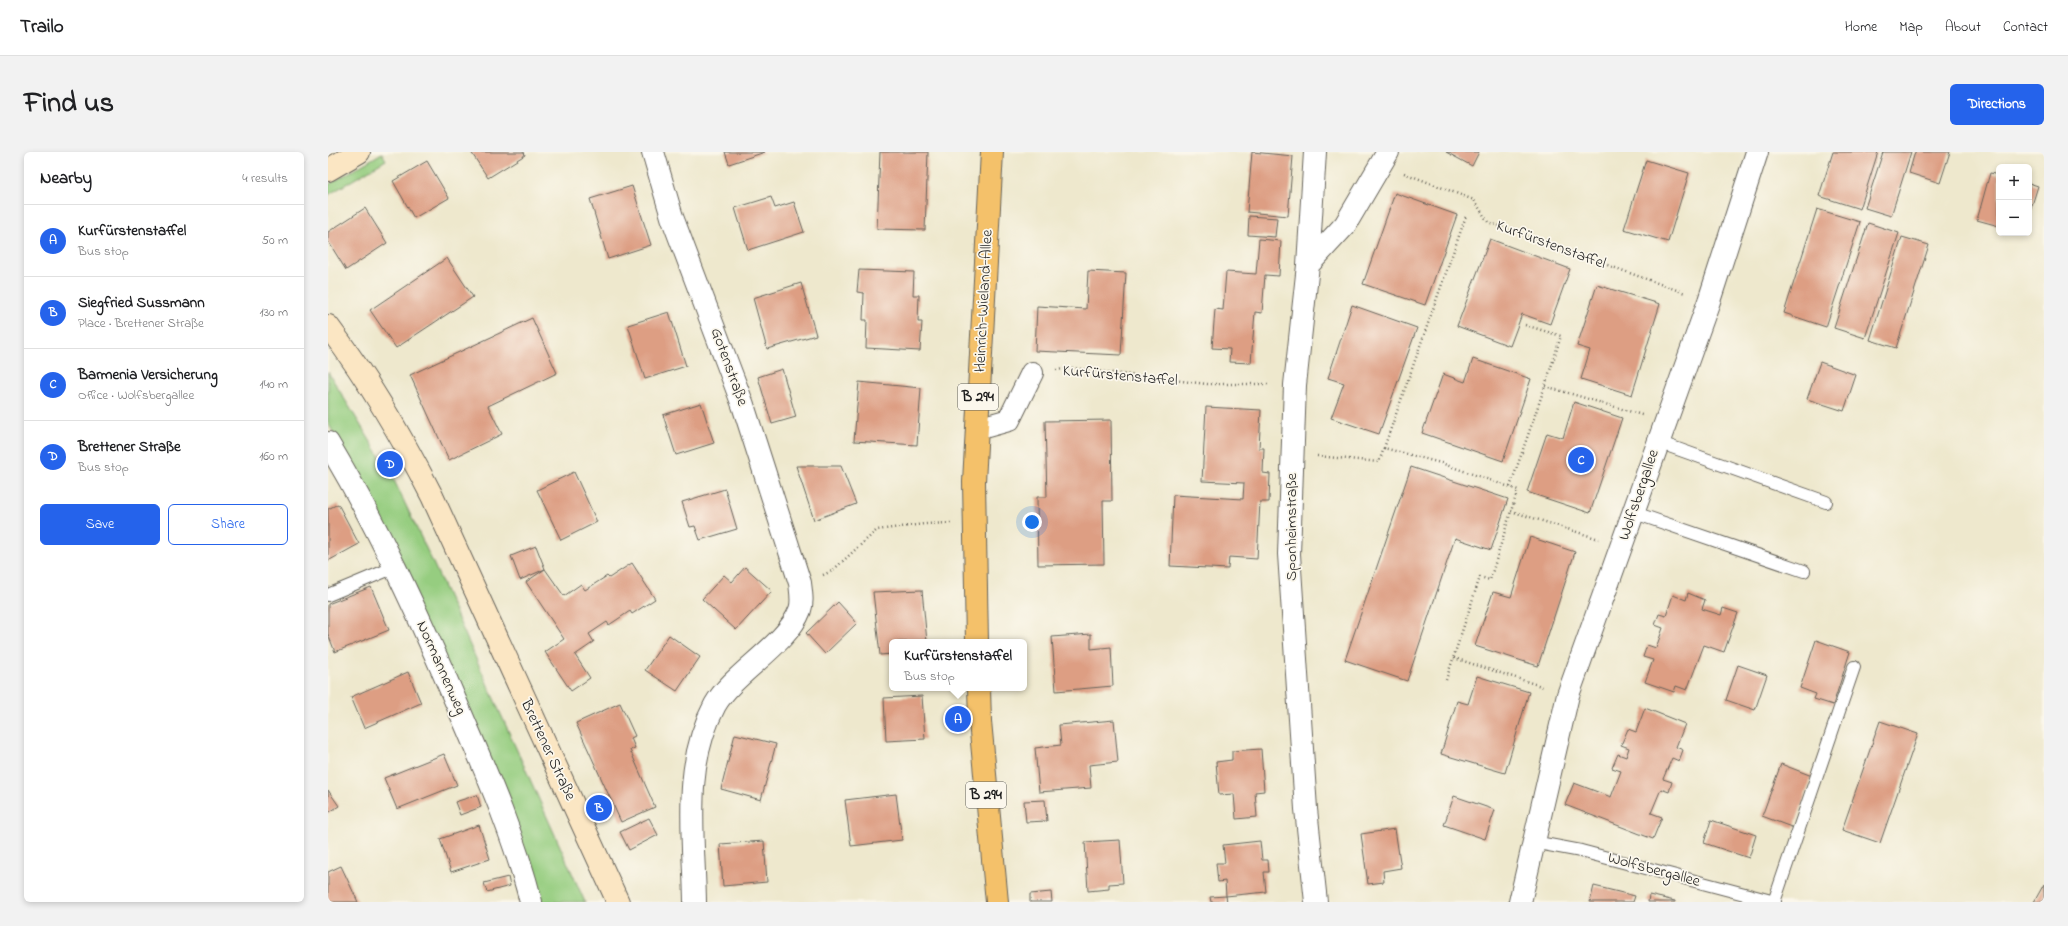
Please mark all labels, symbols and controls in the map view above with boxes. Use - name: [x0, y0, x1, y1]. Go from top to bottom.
- text: Trailo: [20, 14, 64, 41]
- text: Home: [1845, 17, 1877, 38]
- text: Map: [1899, 17, 1923, 38]
- text: About: [1945, 17, 1981, 38]
- text: Contact: [2003, 17, 2048, 38]
- text: Find us: [24, 84, 114, 125]
- button: Directions: [1950, 84, 2044, 125]
- map controls: [1996, 164, 2032, 236]
- button: +: [1996, 164, 2032, 200]
- text: Nearby: [40, 166, 92, 191]
- text: 4 results: [242, 169, 288, 188]
- button: −: [1996, 200, 2032, 236]
- street label: Kurfürstenstaffel: [1493, 214, 1610, 276]
- text: Kurfürstenstaffel: [78, 220, 186, 242]
- street label: Heinrich-Wieland-Allee: [968, 228, 1000, 373]
- text: A: [49, 231, 57, 250]
- text: 50 m: [262, 231, 288, 250]
- text: Bus stop: [78, 242, 129, 261]
- text: Siegfried Sussmann: [78, 292, 205, 314]
- text: B: [49, 303, 57, 322]
- text: 130 m: [260, 303, 288, 322]
- text: Place · Brettener Straße: [78, 314, 204, 333]
- street label: Gotenstraße: [704, 325, 754, 410]
- street label: Kurfürstenstaffel: [1061, 359, 1179, 393]
- text: Barmenia Versicherung: [78, 364, 218, 386]
- text: C: [49, 375, 57, 394]
- text: 140 m: [260, 375, 288, 394]
- road number: B 294: [958, 384, 998, 410]
- text: Office · Wolfsbergallee: [78, 386, 194, 405]
- text: Brettener Straße: [78, 436, 181, 458]
- pin: C: [1568, 445, 1594, 475]
- street label: Wolfsbergallee: [1612, 446, 1666, 544]
- text: D: [48, 447, 58, 466]
- text: 160 m: [259, 447, 288, 466]
- pin: D: [377, 449, 403, 479]
- text: Bus stop: [78, 458, 129, 477]
- street label: Sponheimstraße: [1280, 472, 1304, 581]
- button: Save: [40, 504, 160, 545]
- button: Share: [168, 504, 288, 545]
- your location: [1022, 512, 1042, 532]
- street label: Normannenweg: [410, 617, 472, 719]
- popup: [889, 639, 1027, 691]
- text: Kurfürstenstaffel: [904, 645, 1012, 667]
- text: Bus stop: [904, 667, 955, 686]
- street label: Brettener Straße: [514, 694, 582, 805]
- pin: A: [945, 704, 971, 734]
- road number: B 294: [966, 782, 1006, 808]
- pin: B: [586, 793, 612, 823]
- street label: Wolfsbergallee: [1605, 846, 1704, 894]

